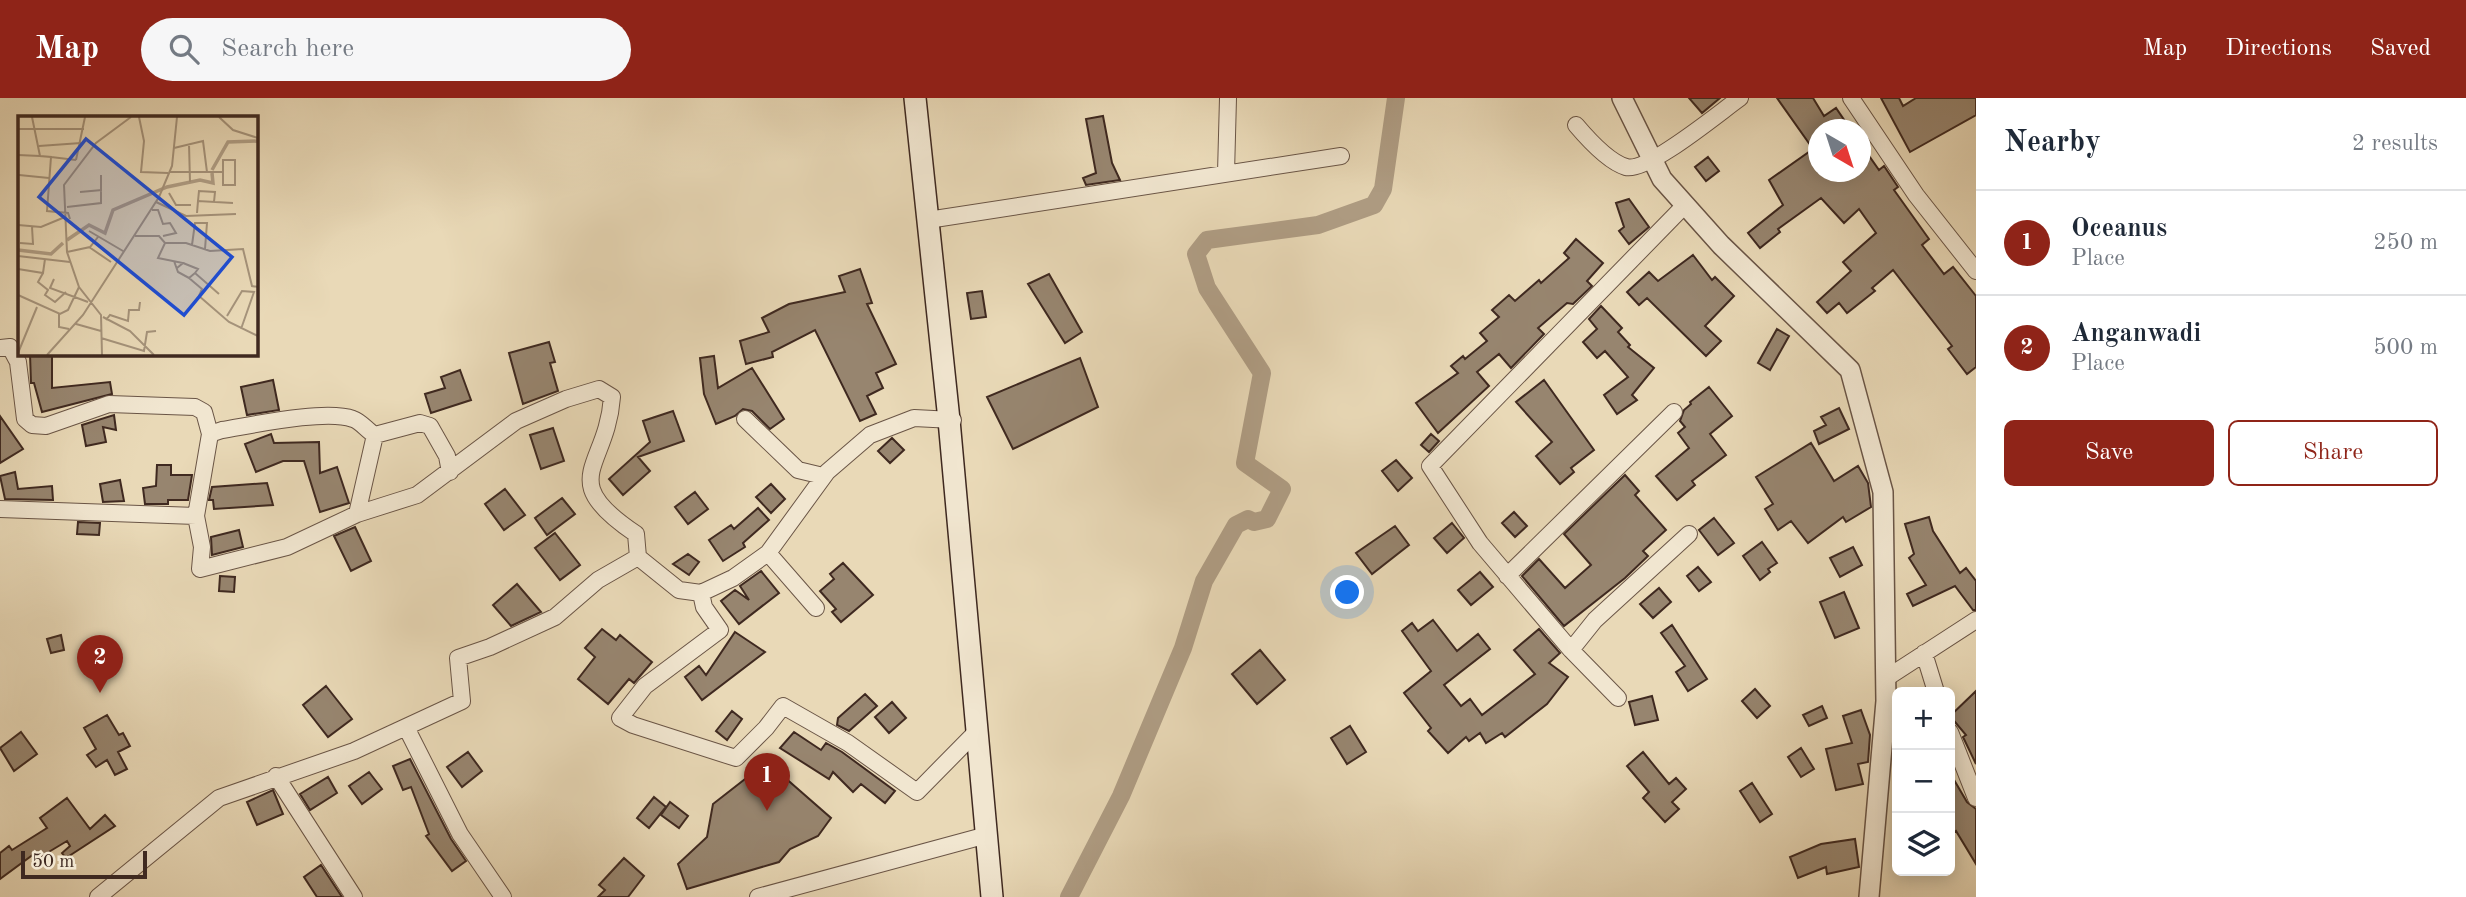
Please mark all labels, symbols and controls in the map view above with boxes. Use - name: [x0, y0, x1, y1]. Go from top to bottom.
- search box: [141, 18, 631, 81]
- icon: search: [165, 30, 203, 68]
- text: Map: [35, 33, 99, 66]
- text: Search here: [221, 36, 354, 62]
- text: Map: [2143, 37, 2187, 61]
- text: Directions: [2225, 37, 2332, 61]
- text: Saved: [2370, 37, 2431, 61]
- inset map: [18, 116, 257, 355]
- north arrow: [1808, 119, 1871, 182]
- text: Nearby: [2004, 128, 2101, 158]
- text: 2 results: [2352, 132, 2438, 155]
- text: Oceanus: [2071, 216, 2167, 242]
- text: 1: [2020, 231, 2034, 254]
- text: 250 m: [2373, 231, 2438, 254]
- text: Place: [2071, 247, 2125, 270]
- text: Anganwadi: [2071, 321, 2201, 347]
- text: 2: [2020, 336, 2034, 359]
- text: 500 m: [2373, 336, 2438, 359]
- text: Place: [2071, 352, 2125, 375]
- button: Save: [2004, 420, 2214, 486]
- button: Share: [2228, 420, 2438, 486]
- your location: [1330, 575, 1364, 609]
- pin: 2: [77, 635, 123, 693]
- map controls: [1892, 687, 1955, 876]
- button: +: [1892, 687, 1955, 750]
- button: −: [1892, 750, 1955, 813]
- pin: 1: [744, 753, 790, 811]
- button: layers: [1892, 813, 1955, 876]
- scale bar: [21, 848, 147, 880]
- text: 50 m: [32, 853, 74, 872]

